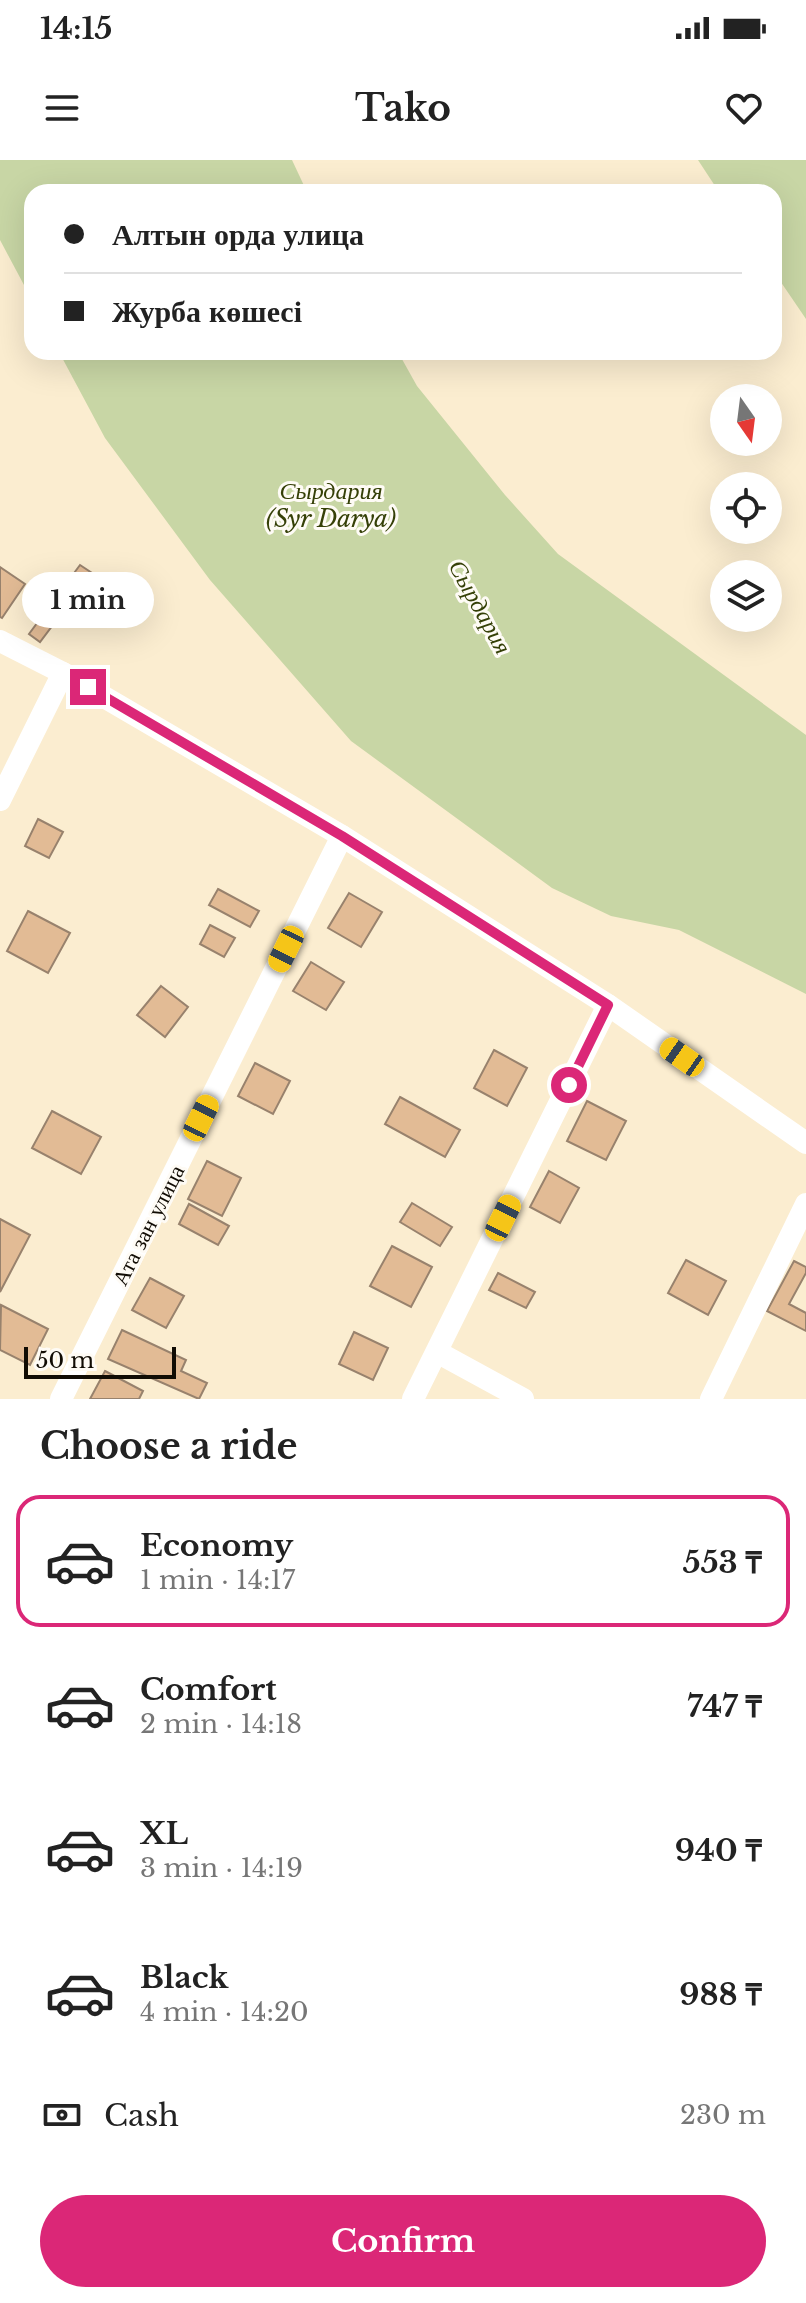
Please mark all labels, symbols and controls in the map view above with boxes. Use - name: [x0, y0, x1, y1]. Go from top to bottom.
- text: 14:15: [40, 10, 112, 47]
- icon: menu: [40, 86, 84, 130]
- text: Tako: [355, 86, 451, 131]
- icon: heart: [722, 86, 766, 130]
- text: Алтын орда улица: [112, 216, 364, 253]
- text: Журба көшесі: [112, 293, 302, 330]
- north arrow: [710, 384, 782, 456]
- map controls: [710, 384, 782, 632]
- button: locate: [710, 472, 782, 544]
- water label: Сырдария (Syr Darya): [266, 476, 396, 533]
- water label: Сырдария: [443, 555, 518, 659]
- button: layers: [710, 560, 782, 632]
- callout: 1 min: [22, 571, 154, 627]
- text: 1 min: [50, 584, 126, 616]
- route end: [70, 669, 106, 705]
- car: [265, 922, 307, 976]
- car: [655, 1033, 709, 1081]
- route start: [551, 1067, 587, 1103]
- car: [180, 1091, 222, 1145]
- street label: Ата зан улица: [107, 1160, 190, 1290]
- car: [482, 1191, 524, 1245]
- scale bar: [24, 1343, 176, 1379]
- text: 50 m: [36, 1347, 94, 1374]
- text: Choose a ride: [40, 1424, 297, 1469]
- icon: car: [44, 1525, 116, 1597]
- text: Economy: [140, 1527, 293, 1564]
- text: 553 ₸: [683, 1544, 762, 1581]
- text: 1 min · 14:17: [140, 1564, 295, 1596]
- icon: car: [44, 1669, 116, 1741]
- text: Comfort: [140, 1671, 277, 1708]
- text: 747 ₸: [687, 1688, 762, 1725]
- text: 2 min · 14:18: [140, 1708, 302, 1740]
- icon: car: [44, 1813, 116, 1885]
- text: XL: [140, 1815, 188, 1852]
- text: 940 ₸: [675, 1832, 762, 1869]
- text: 3 min · 14:19: [140, 1852, 303, 1884]
- icon: car: [44, 1957, 116, 2029]
- text: Black: [140, 1959, 228, 1996]
- text: 988 ₸: [679, 1976, 762, 2013]
- text: 4 min · 14:20: [140, 1996, 308, 2028]
- icon: cash: [40, 2093, 84, 2137]
- text: Cash: [104, 2097, 179, 2134]
- text: 230 m: [680, 2099, 766, 2131]
- button: Confirm: [40, 2195, 766, 2287]

